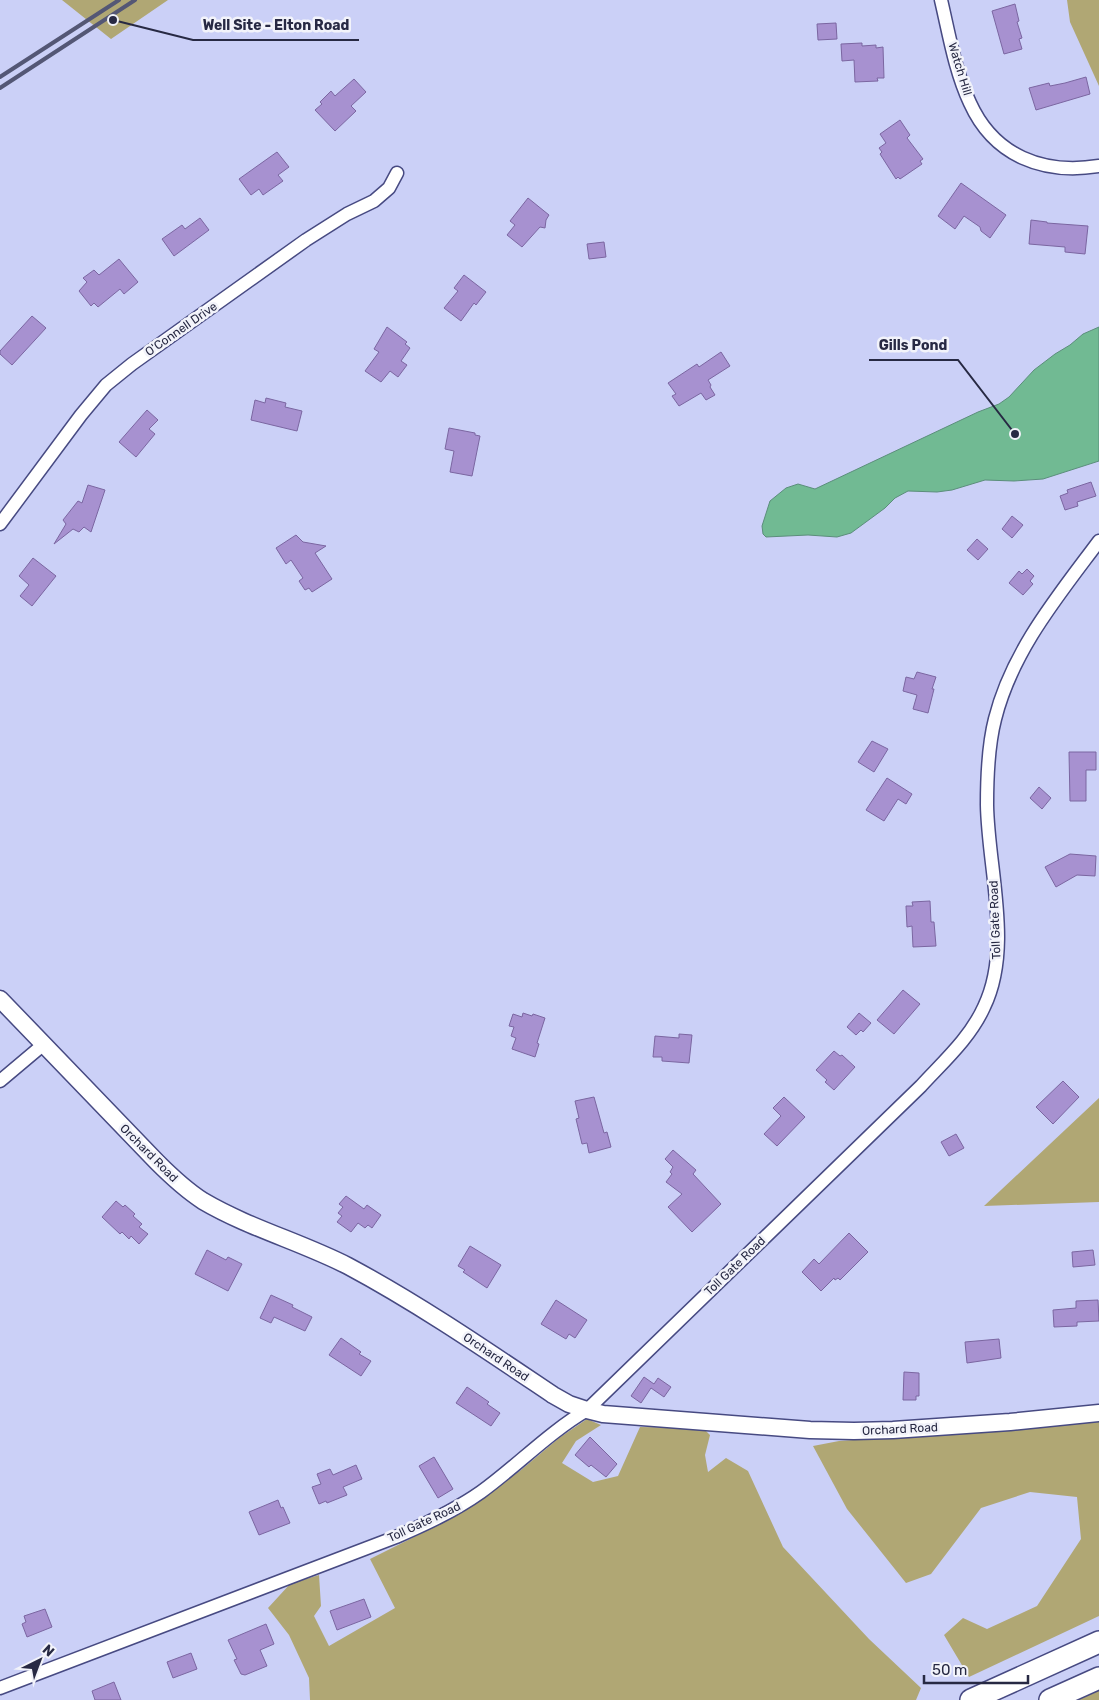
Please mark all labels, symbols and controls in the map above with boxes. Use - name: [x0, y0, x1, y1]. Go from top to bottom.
- callout: Well Site - Elton Road: [193, 11, 359, 40]
- text: Well Site - Elton Road: [203, 17, 350, 34]
- street label: Watch Hill: [945, 41, 975, 97]
- street label: O'Connell Drive: [142, 299, 220, 359]
- callout: Gills Pond: [869, 331, 958, 360]
- text: Gills Pond: [879, 337, 947, 354]
- street label: Toll Gate Road: [987, 880, 1003, 960]
- street label: Orchard Road: [117, 1121, 181, 1185]
- street label: Toll Gate Road: [702, 1234, 768, 1298]
- street label: Orchard Road: [461, 1330, 531, 1384]
- street label: Orchard Road: [862, 1420, 938, 1438]
- street label: Toll Gate Road: [385, 1499, 463, 1545]
- north arrow: [15, 1635, 65, 1685]
- text: N: [39, 1641, 58, 1660]
- scale bar: [924, 1652, 1028, 1684]
- text: 50 m: [932, 1661, 967, 1679]

